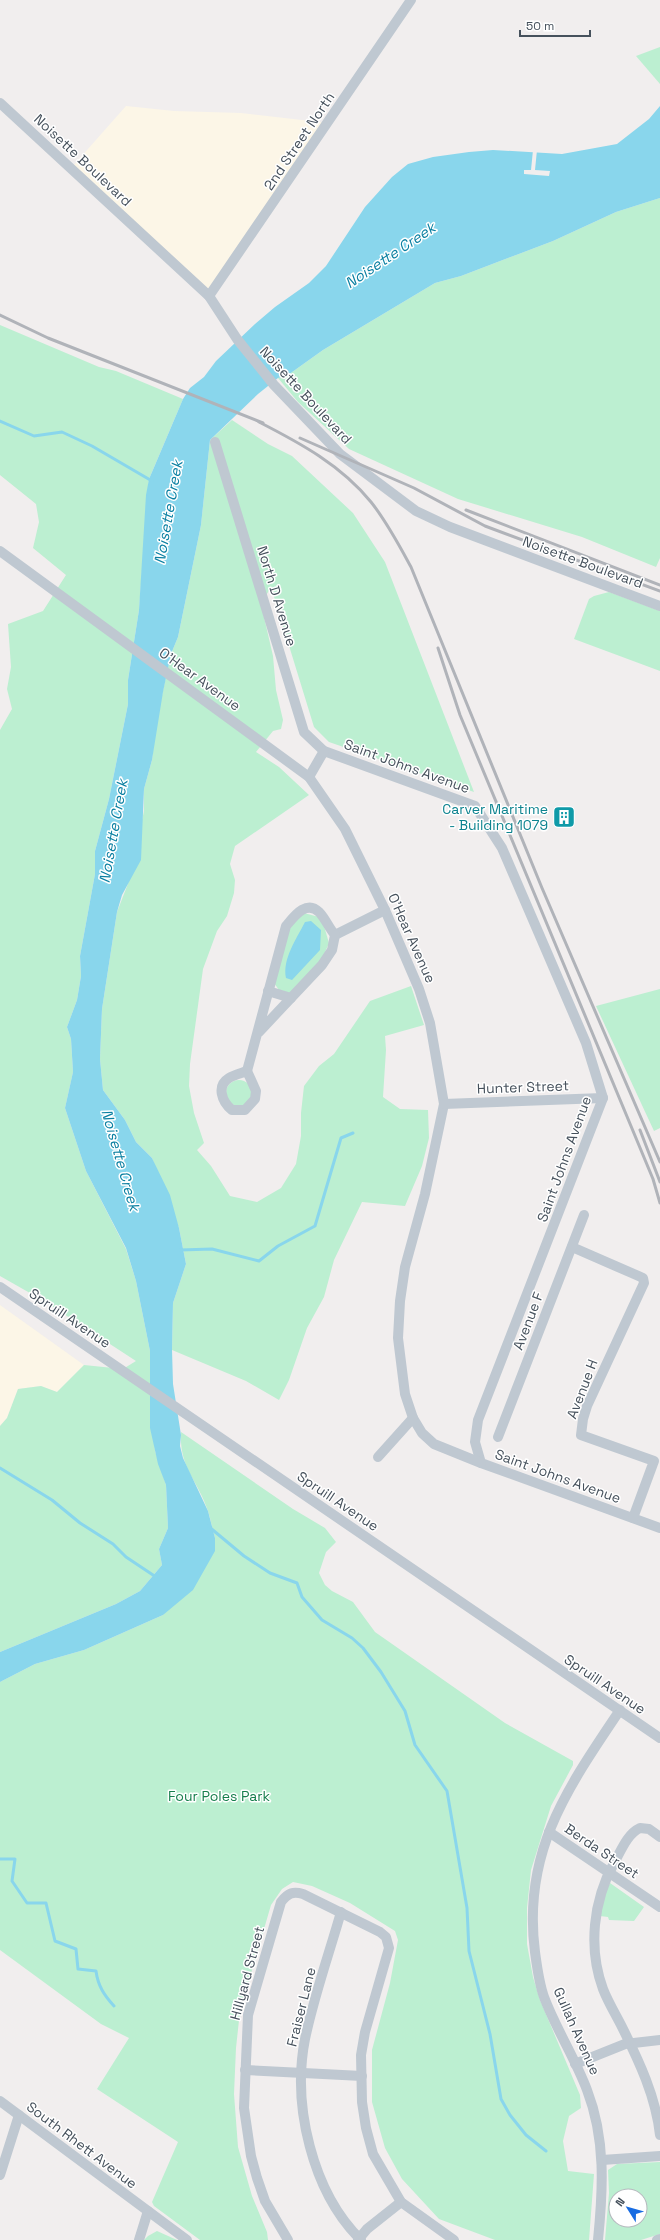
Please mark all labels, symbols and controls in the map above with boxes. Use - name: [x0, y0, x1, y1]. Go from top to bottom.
- scale bar: [520, 12, 590, 38]
- text: 50 m: [526, 18, 554, 34]
- street label: 2nd Street North: [260, 89, 338, 193]
- street label: Noisette Boulevard: [30, 110, 136, 210]
- water label: Noisette Creek: [341, 217, 440, 292]
- street label: Noisette Boulevard: [256, 342, 356, 448]
- water label: Noisette Creek: [150, 457, 187, 565]
- street label: Noisette Boulevard: [520, 532, 646, 592]
- street label: North D Avenue: [253, 544, 301, 648]
- street label: O'Hear Avenue: [156, 643, 244, 715]
- street label: Saint Johns Avenue: [342, 735, 472, 797]
- water label: Noisette Creek: [95, 776, 132, 884]
- place label: Carver Maritime - Building 1079: [442, 800, 548, 834]
- building icon: Carver Maritime - Building 1079: [551, 804, 577, 830]
- street label: O'Hear Avenue: [384, 890, 440, 986]
- street label: Hunter Street: [477, 1076, 569, 1098]
- street label: Saint Johns Avenue: [533, 1094, 595, 1224]
- water label: Noisette Creek: [97, 1107, 145, 1215]
- street label: Spruill Avenue: [26, 1284, 114, 1352]
- street label: Avenue F: [509, 1289, 547, 1353]
- street label: Avenue H: [562, 1357, 602, 1421]
- street label: Saint Johns Avenue: [493, 1445, 623, 1507]
- street label: Spruill Avenue: [294, 1467, 382, 1535]
- street label: Spruill Avenue: [561, 1650, 649, 1718]
- park label: Four Poles Park: [168, 1787, 271, 1805]
- street label: Berda Street: [561, 1819, 643, 1883]
- street label: Hillyard Street: [226, 1924, 268, 2022]
- street label: Fraiser Lane: [282, 1965, 320, 2049]
- street label: Gullah Avenue: [550, 1984, 604, 2078]
- street label: South Rhett Avenue: [23, 2098, 141, 2192]
- north arrow: [608, 2188, 648, 2228]
- text: N: [612, 2195, 628, 2209]

